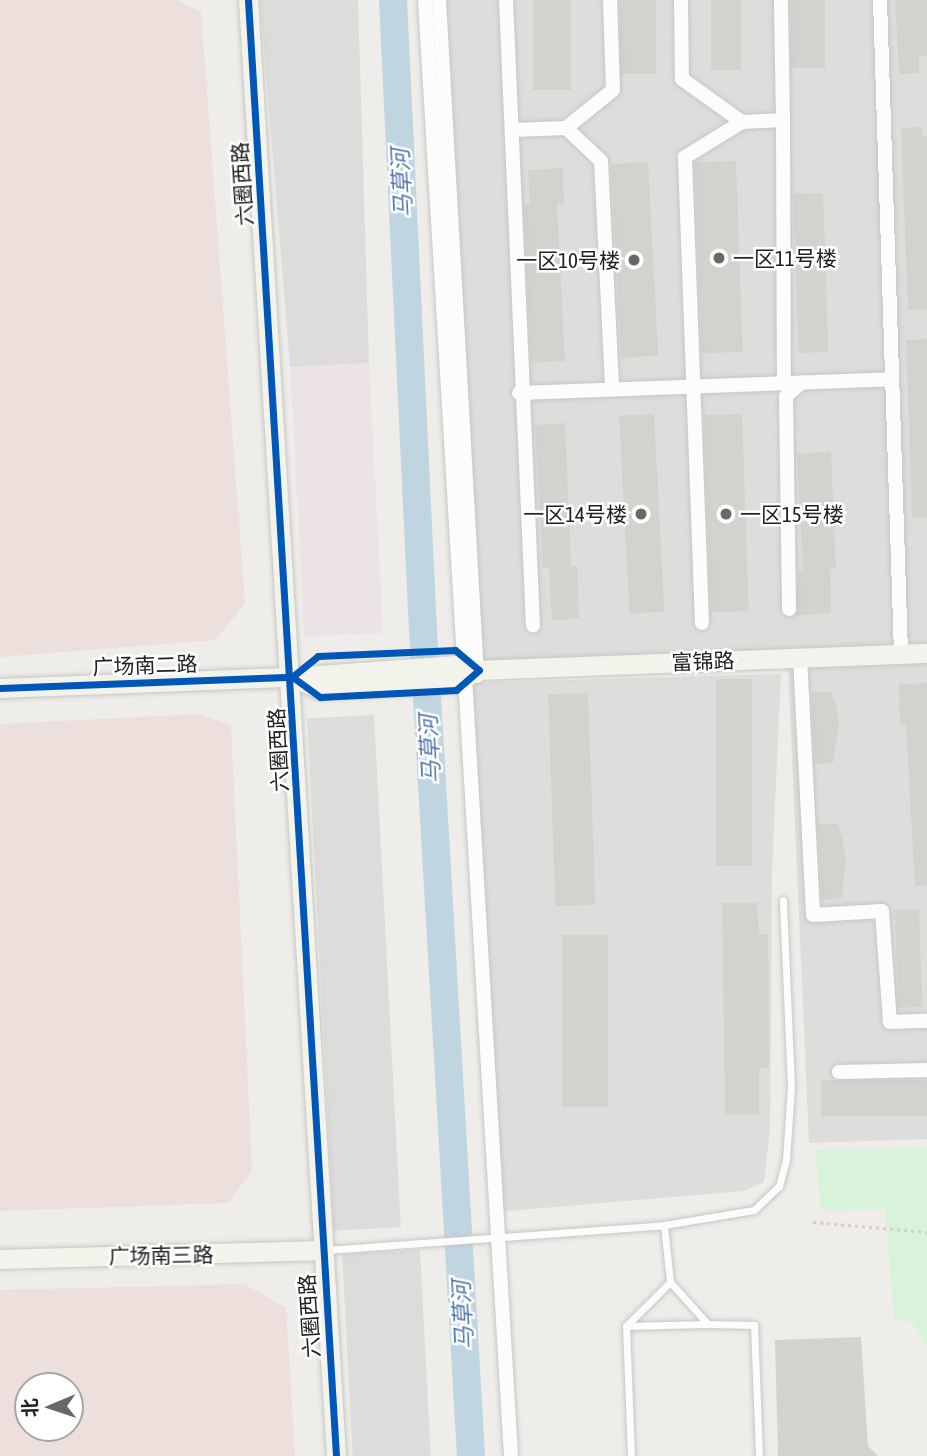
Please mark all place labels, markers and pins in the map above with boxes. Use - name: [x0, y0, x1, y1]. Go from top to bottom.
- place label: 一区11号楼: [733, 245, 837, 271]
- place label: 一区10号楼: [516, 247, 620, 273]
- marker: 一区11号楼: [711, 250, 727, 266]
- marker: 一区10号楼: [626, 252, 642, 268]
- place label: 一区14号楼: [523, 501, 627, 527]
- place label: 一区15号楼: [740, 501, 844, 527]
- marker: 一区14号楼: [633, 506, 649, 522]
- marker: 一区15号楼: [718, 506, 734, 522]

